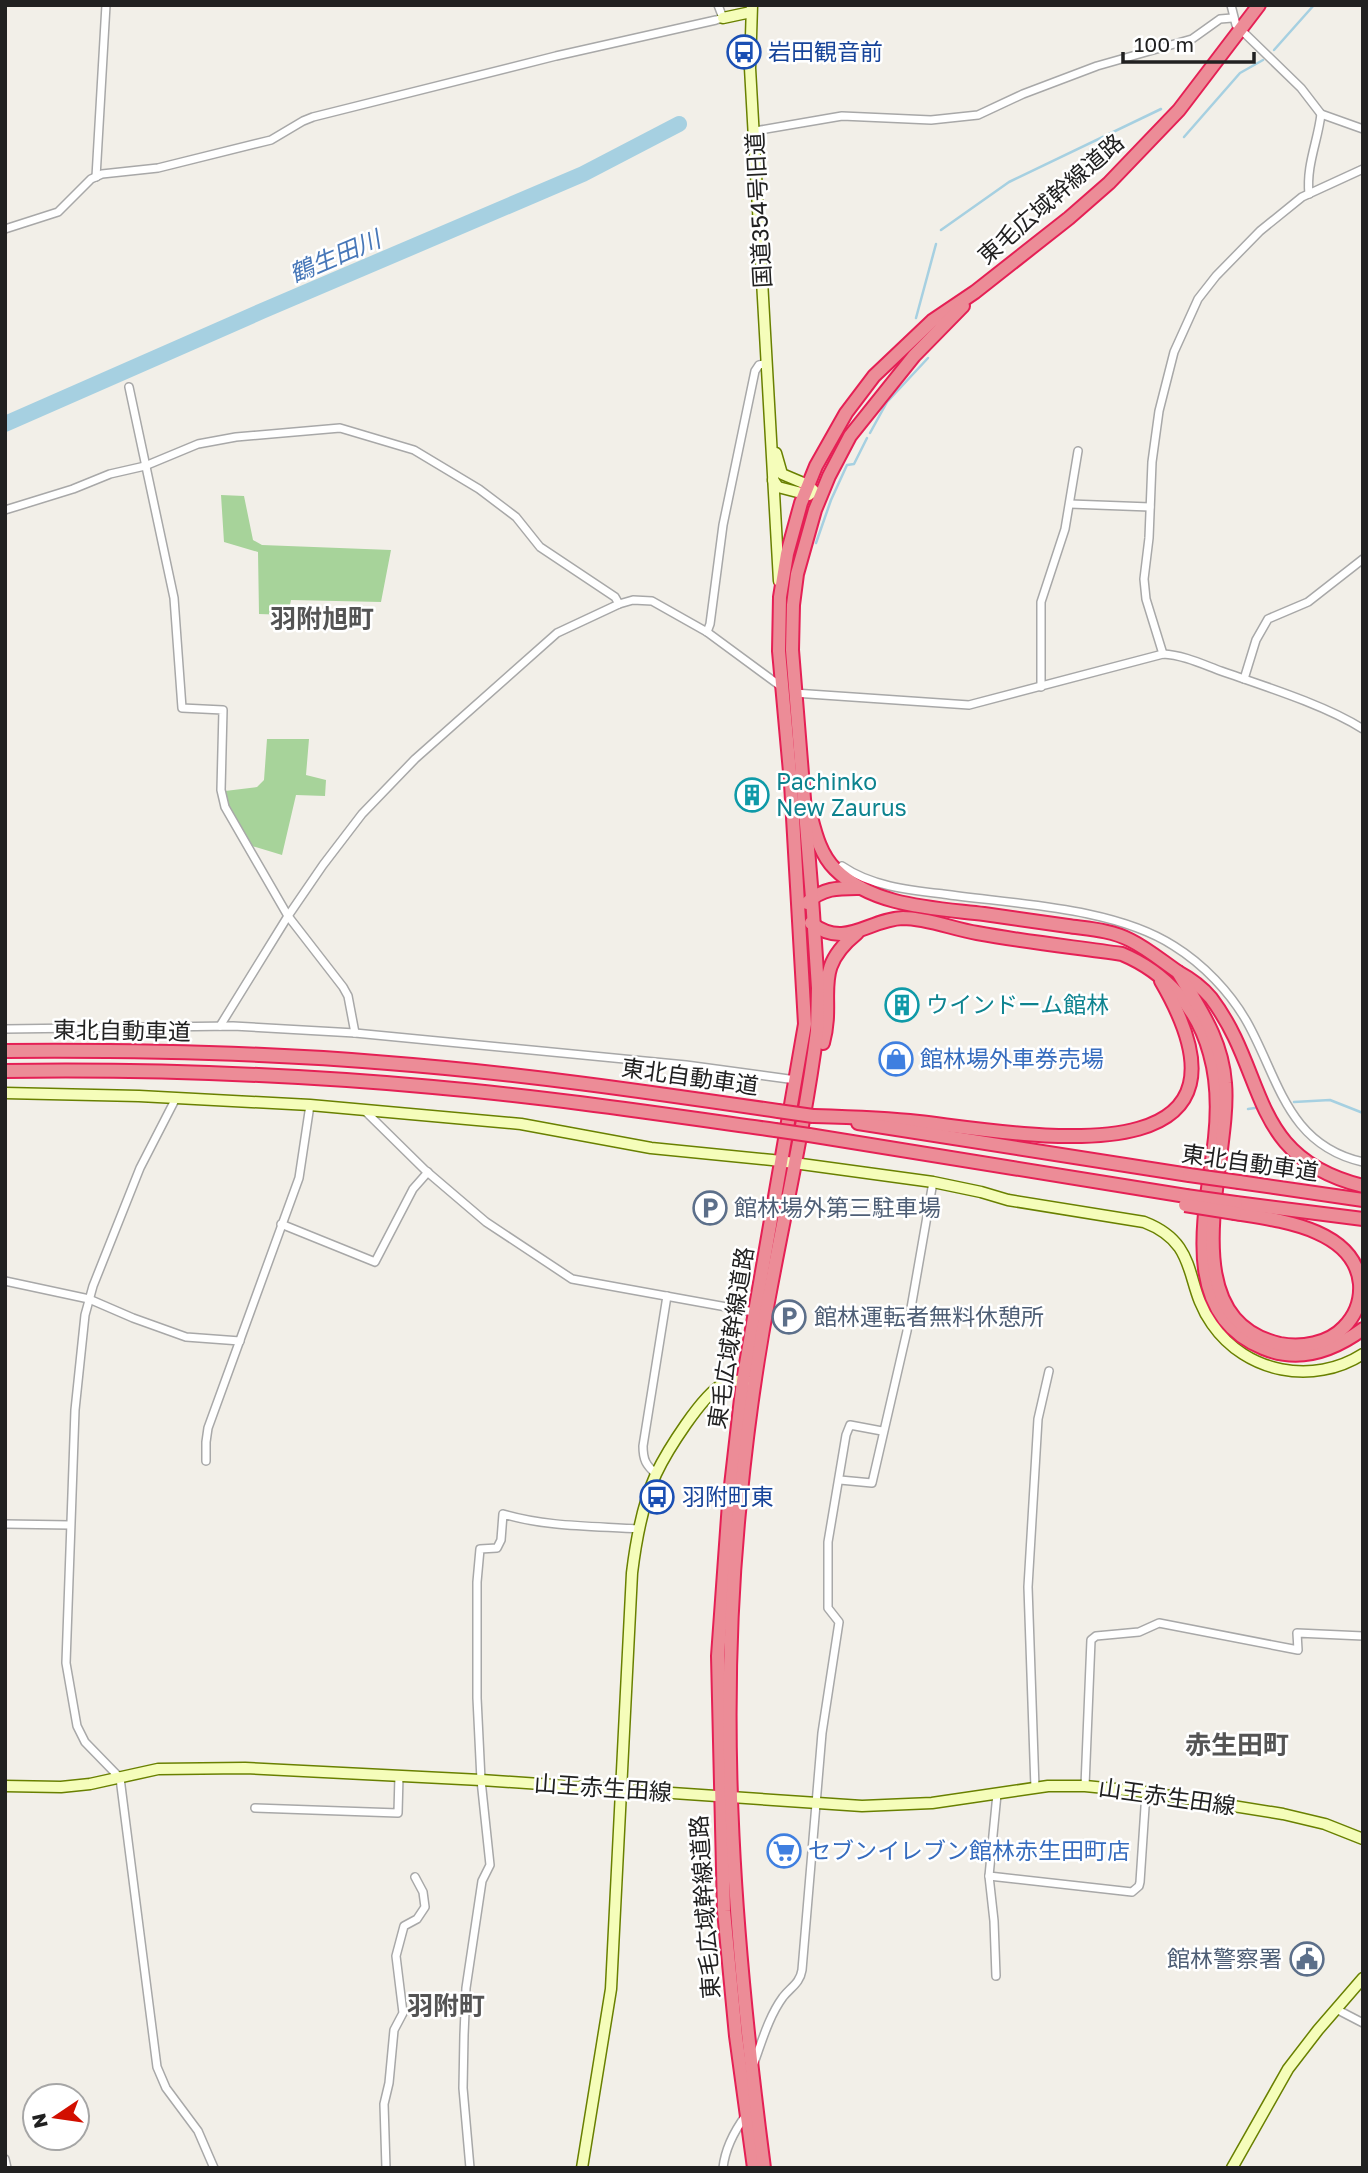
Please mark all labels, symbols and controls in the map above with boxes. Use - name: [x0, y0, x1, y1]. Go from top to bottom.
- scale bar: [1123, 21, 1254, 65]
- text: 100 m: [1134, 31, 1194, 57]
- bus stop icon: 岩田観音前: [725, 33, 763, 71]
- place label: 岩田観音前: [768, 37, 883, 65]
- street label: 東毛広域幹線道路: [972, 127, 1129, 269]
- street label: 国道354号旧道: [740, 132, 776, 289]
- water label: 鶴生田川: [285, 222, 387, 288]
- district label: 羽附旭町: [270, 603, 374, 634]
- place label: Pachinko New Zaurus: [776, 767, 907, 821]
- building icon: Pachinko New Zaurus: [733, 776, 771, 814]
- building icon: ウインドーム館林: [883, 986, 921, 1024]
- place label: ウインドーム館林: [926, 990, 1109, 1018]
- street label: 東北自動車道: [53, 1015, 191, 1045]
- shop icon: 館林場外車券売場: [877, 1040, 915, 1078]
- place label: 館林場外車券売場: [920, 1044, 1104, 1072]
- street label: 東北自動車道: [620, 1053, 760, 1099]
- street label: 東北自動車道: [1180, 1139, 1320, 1185]
- parking icon: 館林場外第三駐車場: [691, 1189, 729, 1227]
- place label: 館林場外第三駐車場: [734, 1193, 941, 1221]
- street label: 東毛広域幹線道路: [702, 1245, 758, 1431]
- parking icon: 館林運転者無料休憩所: [770, 1298, 808, 1336]
- place label: 館林運転者無料休憩所: [814, 1302, 1044, 1330]
- bus stop icon: 羽附町東: [638, 1478, 676, 1516]
- place label: 羽附町東: [682, 1482, 774, 1510]
- district label: 赤生田町: [1185, 1729, 1289, 1760]
- street label: 山王赤生田線: [533, 1768, 673, 1806]
- street label: 山王赤生田線: [1097, 1773, 1237, 1819]
- street label: 東毛広域幹線道路: [684, 1814, 724, 2000]
- supermarket icon: セブンイレブン館林赤生田町店: [765, 1832, 803, 1870]
- place label: セブンイレブン館林赤生田町店: [808, 1836, 1130, 1864]
- public building icon: 館林警察署: [1288, 1940, 1326, 1978]
- place label: 館林警察署: [1167, 1944, 1282, 1972]
- district label: 羽附町: [407, 1990, 485, 2021]
- north arrow: [21, 2082, 91, 2152]
- text: N: [26, 2111, 52, 2131]

